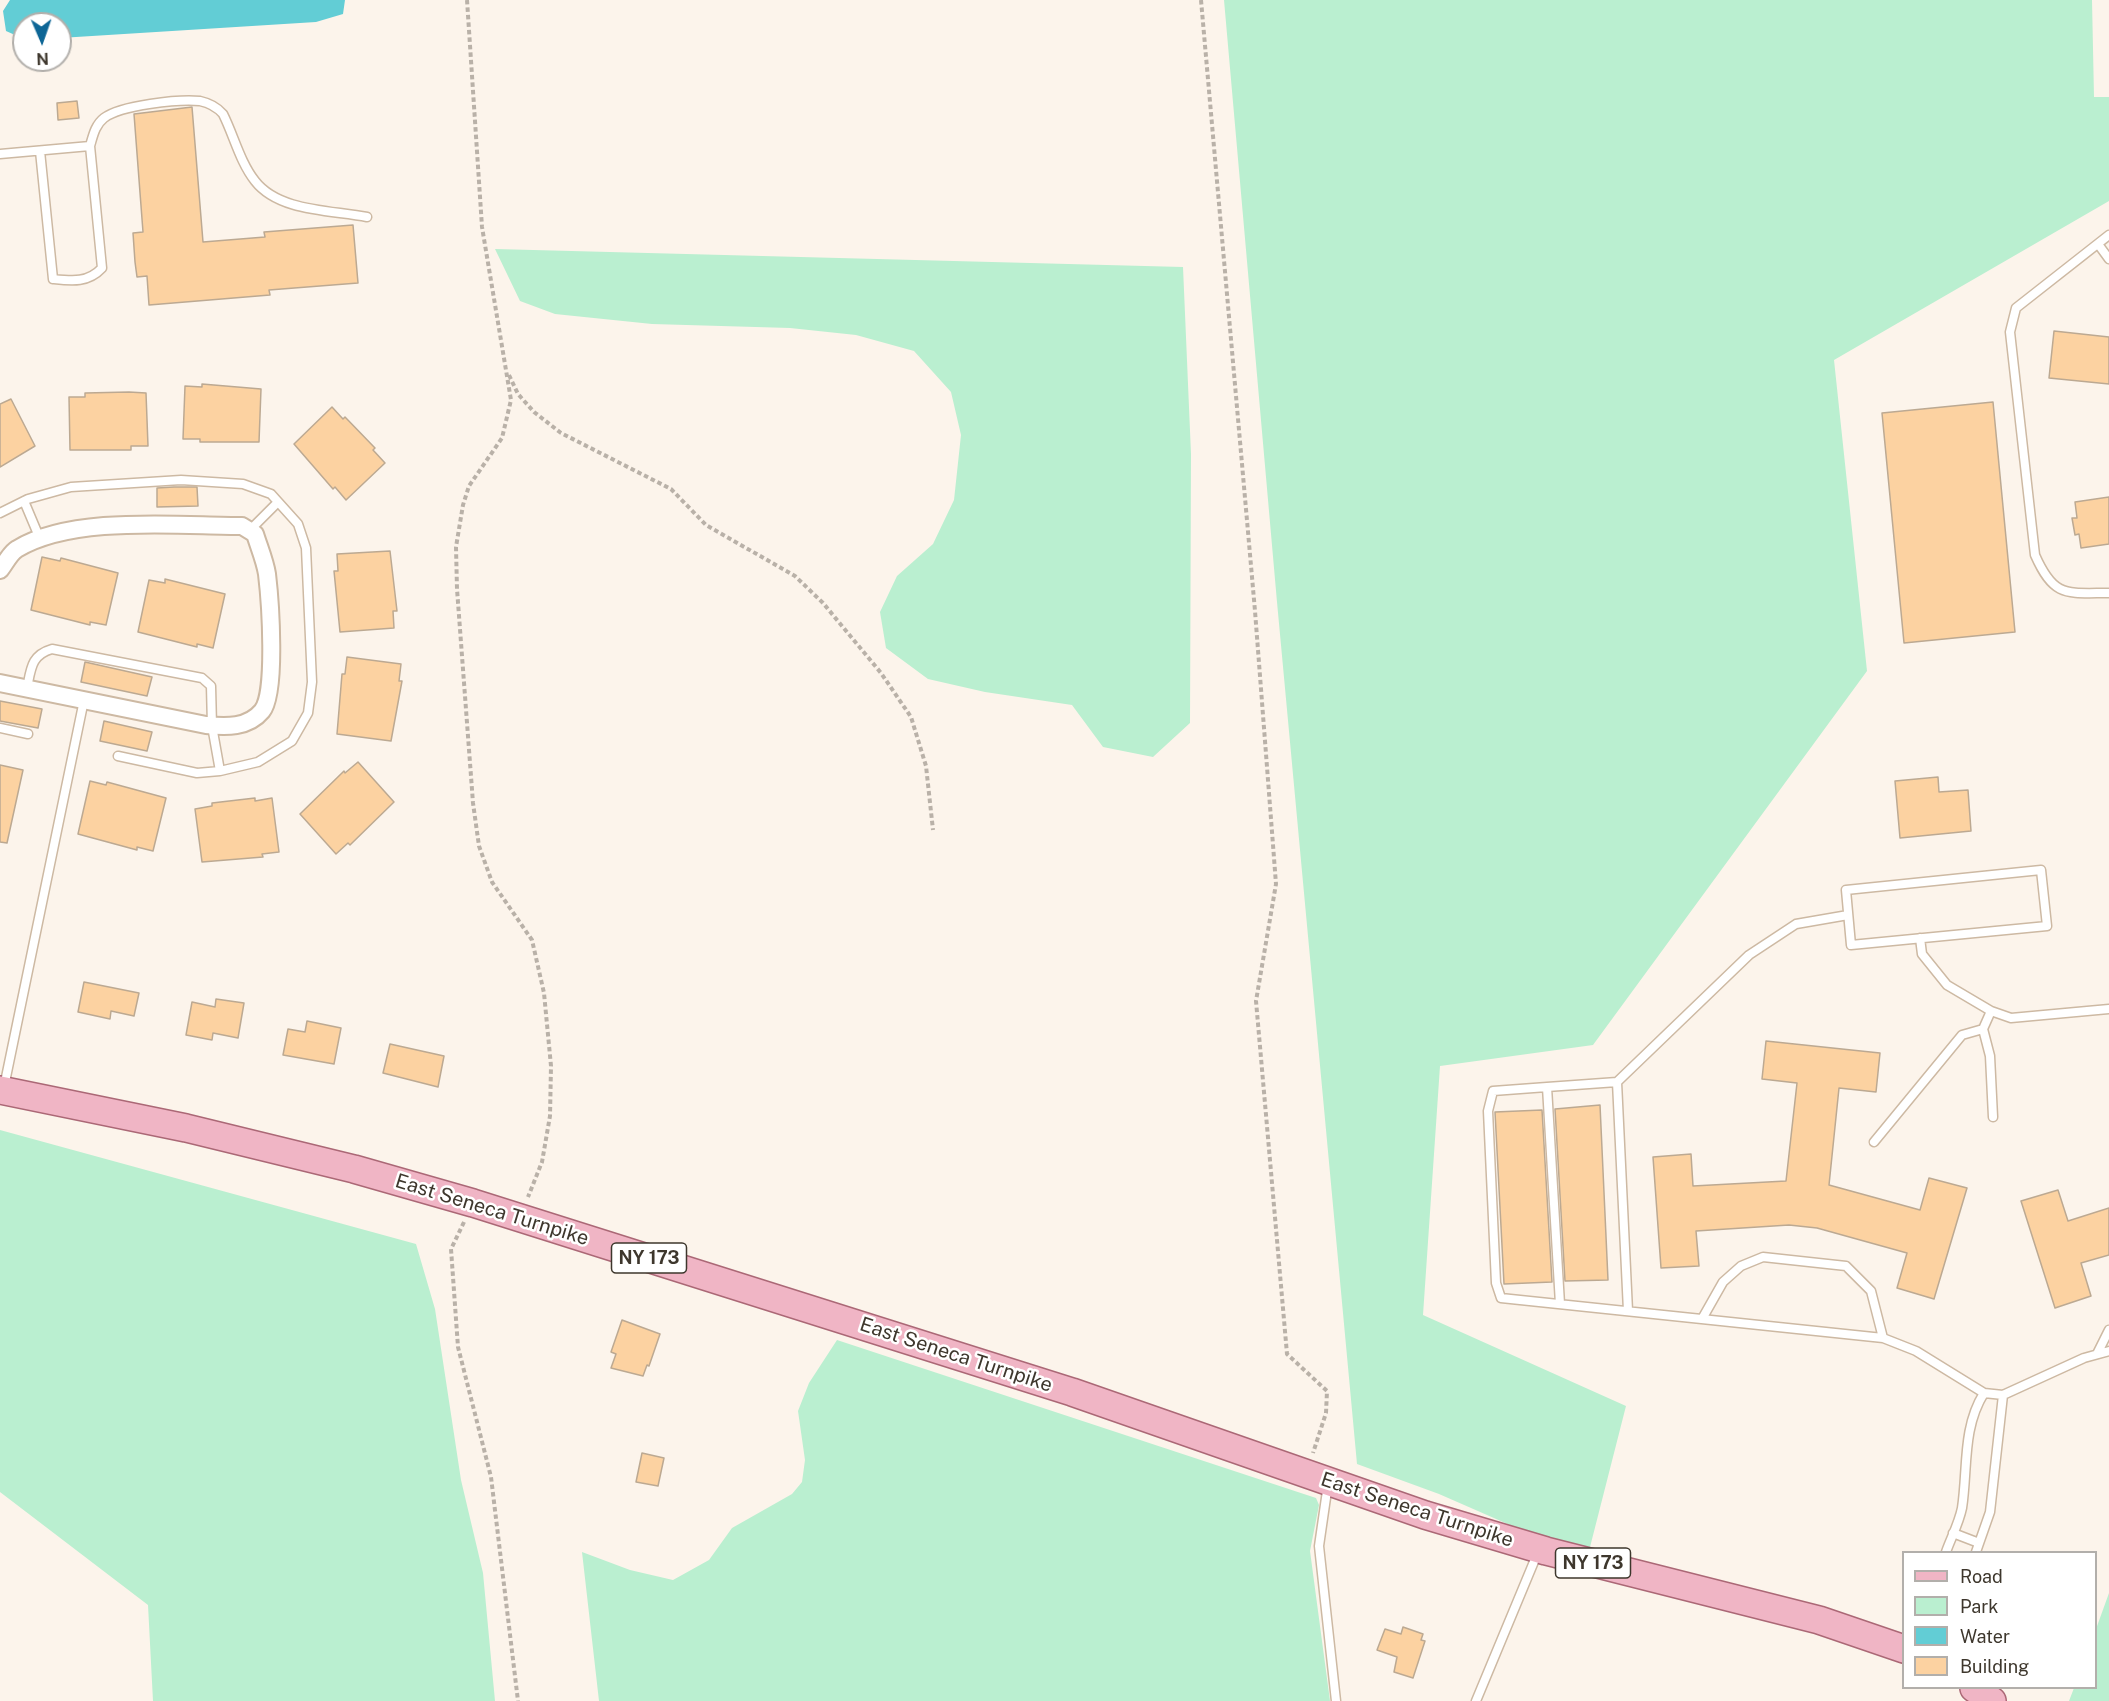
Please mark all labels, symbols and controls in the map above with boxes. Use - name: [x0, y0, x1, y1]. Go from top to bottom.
- north arrow: [12, 12, 72, 72]
- text: N: [36, 49, 49, 68]
- street label: East Seneca Turnpike: [392, 1169, 592, 1251]
- road number: NY 173: [612, 1243, 686, 1273]
- street label: East Seneca Turnpike: [857, 1313, 1055, 1397]
- street label: East Seneca Turnpike: [1318, 1468, 1516, 1552]
- road number: NY 173: [1556, 1548, 1630, 1578]
- legend: [1902, 1551, 2097, 1689]
- text: Road: [1960, 1566, 2003, 1587]
- text: Park: [1960, 1596, 1998, 1617]
- text: Water: [1960, 1626, 2010, 1647]
- text: Building: [1960, 1656, 2029, 1677]

